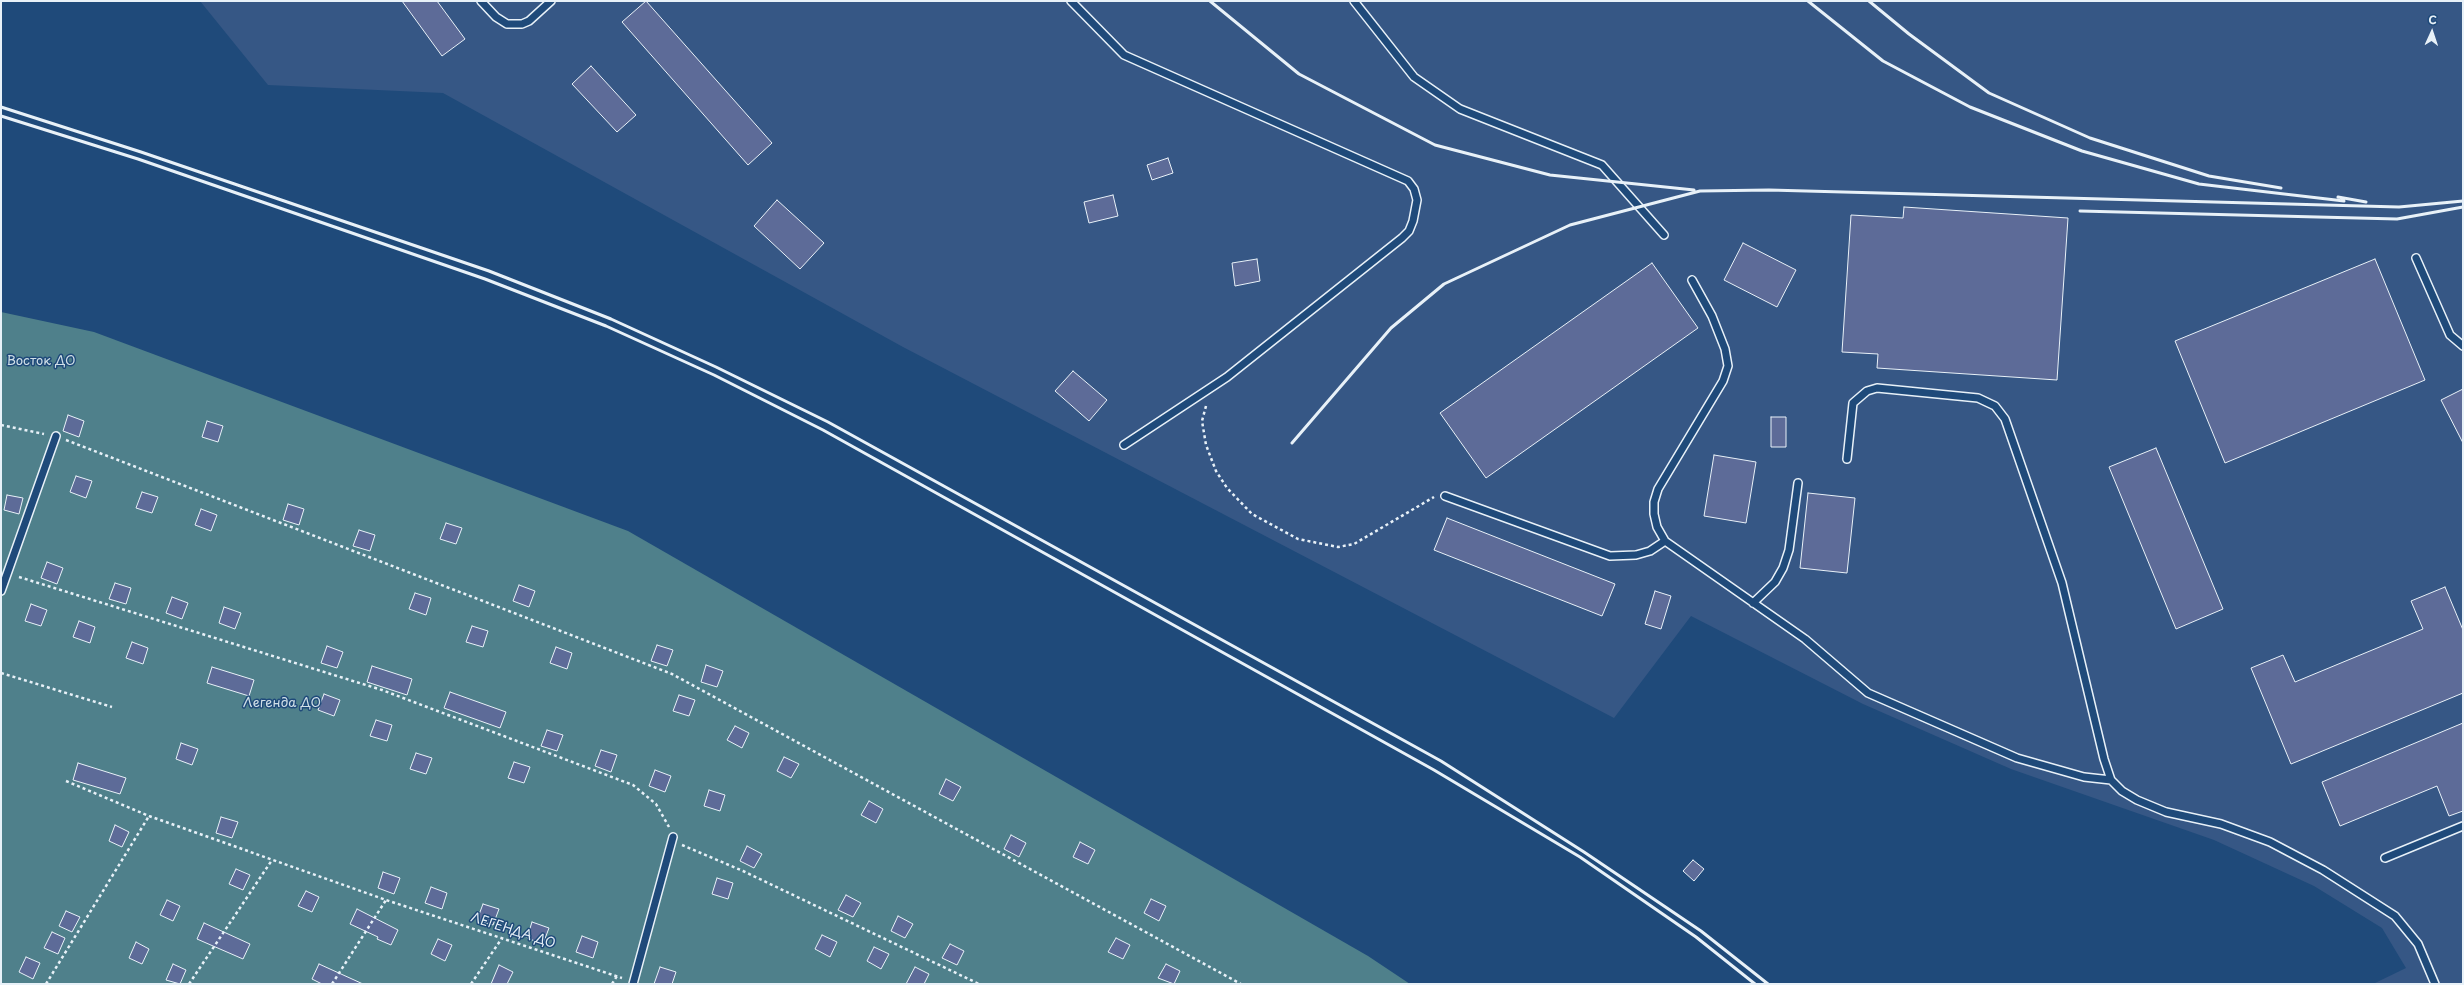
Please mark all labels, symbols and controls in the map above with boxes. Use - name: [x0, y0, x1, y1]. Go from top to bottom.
- text: С: [2428, 11, 2437, 28]
- north arrow: [2412, 12, 2452, 52]
- park label: Восток ДО: [6, 353, 76, 369]
- park label: Легенда ДО: [243, 695, 321, 711]
- street label: ЛЕГЕНДА ДО: [469, 910, 557, 952]

